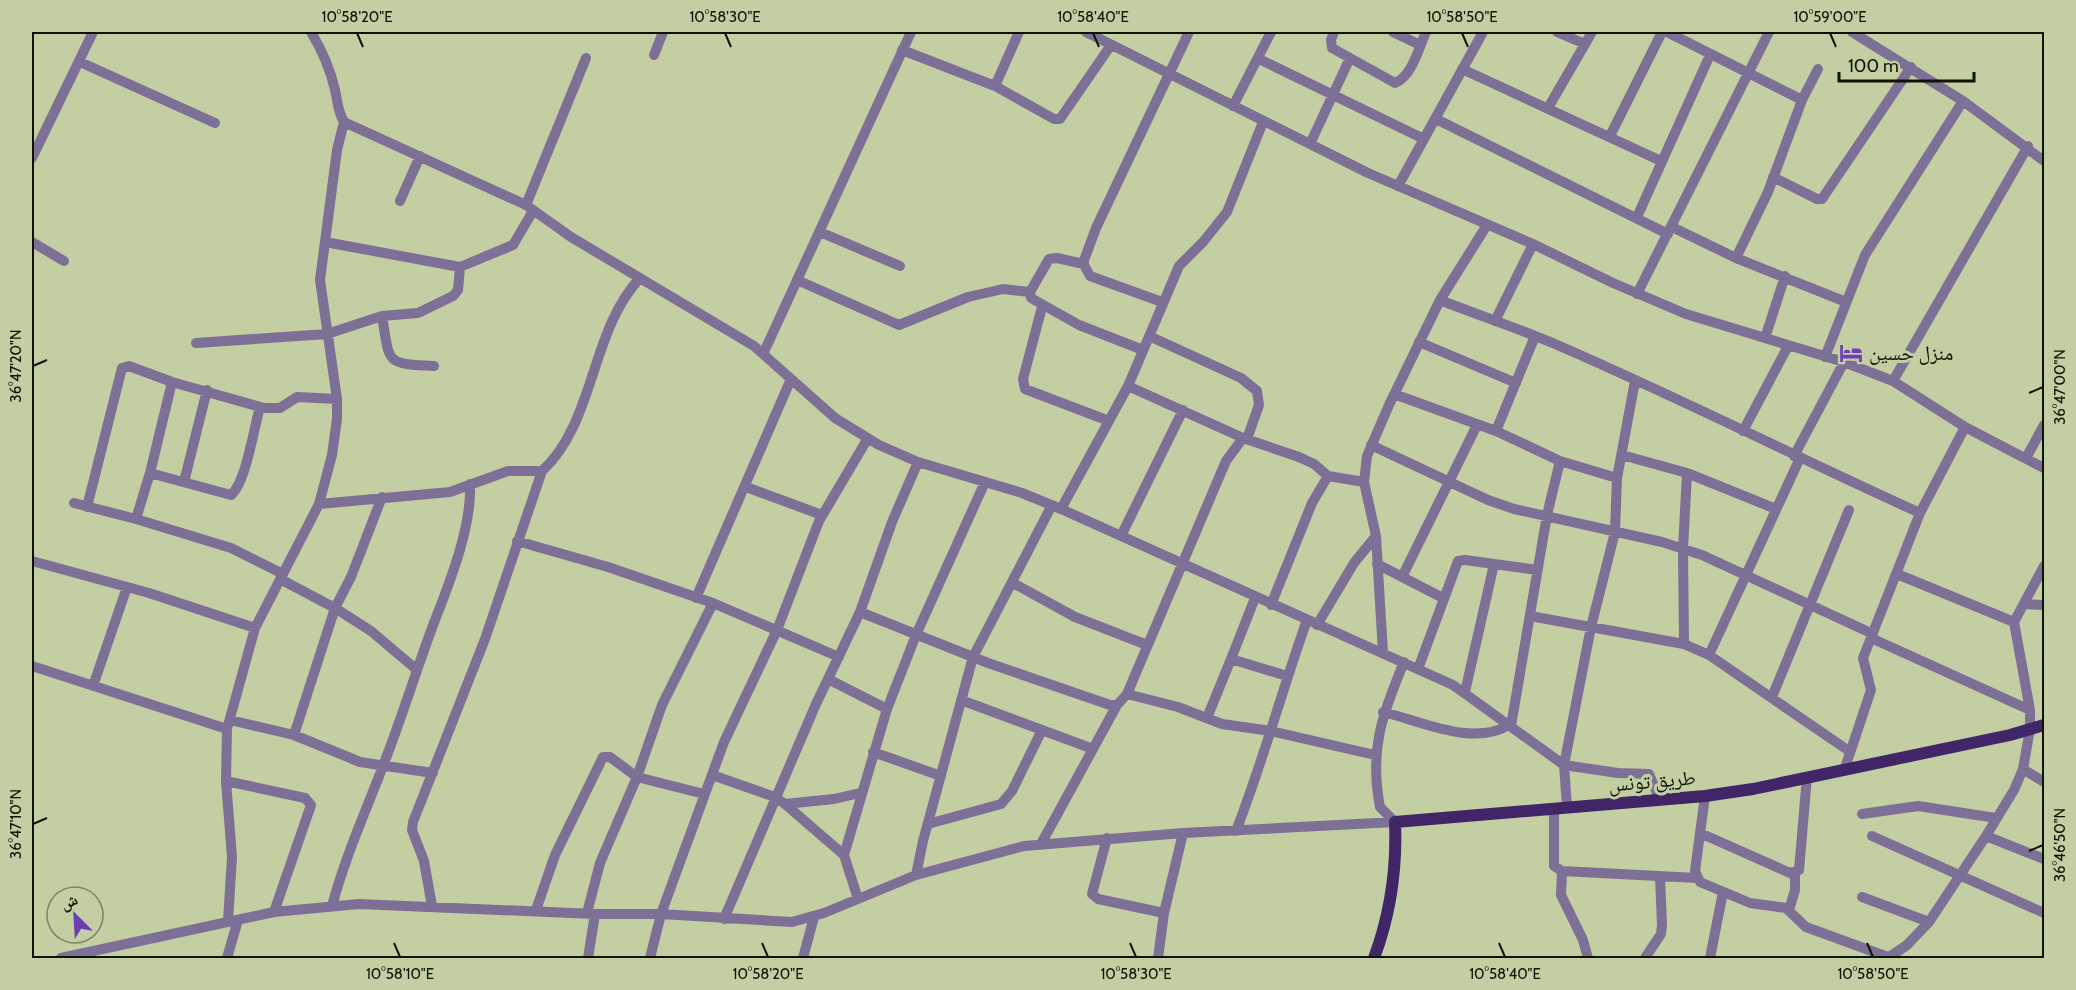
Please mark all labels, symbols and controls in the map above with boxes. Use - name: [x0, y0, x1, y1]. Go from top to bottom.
- text: 10°58'20"E: [322, 8, 392, 26]
- text: 10°58'30"E: [689, 8, 761, 26]
- text: 10°58'40"E: [1057, 8, 1129, 26]
- text: 10°58'50"E: [1426, 8, 1498, 26]
- text: 10°59'00"E: [1793, 8, 1867, 26]
- scale bar: [1839, 45, 1974, 83]
- text: 100 m: [1848, 55, 1899, 77]
- text: 36°47'20"N: [7, 330, 25, 402]
- hotel icon: منزل حسين: [1838, 340, 1864, 366]
- place label: منزل حسين: [1869, 341, 1953, 365]
- text: 36°47'00"N: [2051, 349, 2069, 425]
- street label: طريق تونس: [1607, 765, 1697, 797]
- text: 36°47'10"N: [7, 789, 25, 859]
- text: 36°46'50"N: [2051, 808, 2069, 882]
- north arrow: [45, 885, 105, 945]
- text: ش: [57, 890, 81, 914]
- text: 10°58'10"E: [366, 965, 434, 983]
- text: 10°58'20"E: [733, 965, 803, 983]
- text: 10°58'30"E: [1100, 965, 1172, 983]
- text: 10°58'40"E: [1469, 965, 1541, 983]
- text: 10°58'50"E: [1837, 965, 1909, 983]

